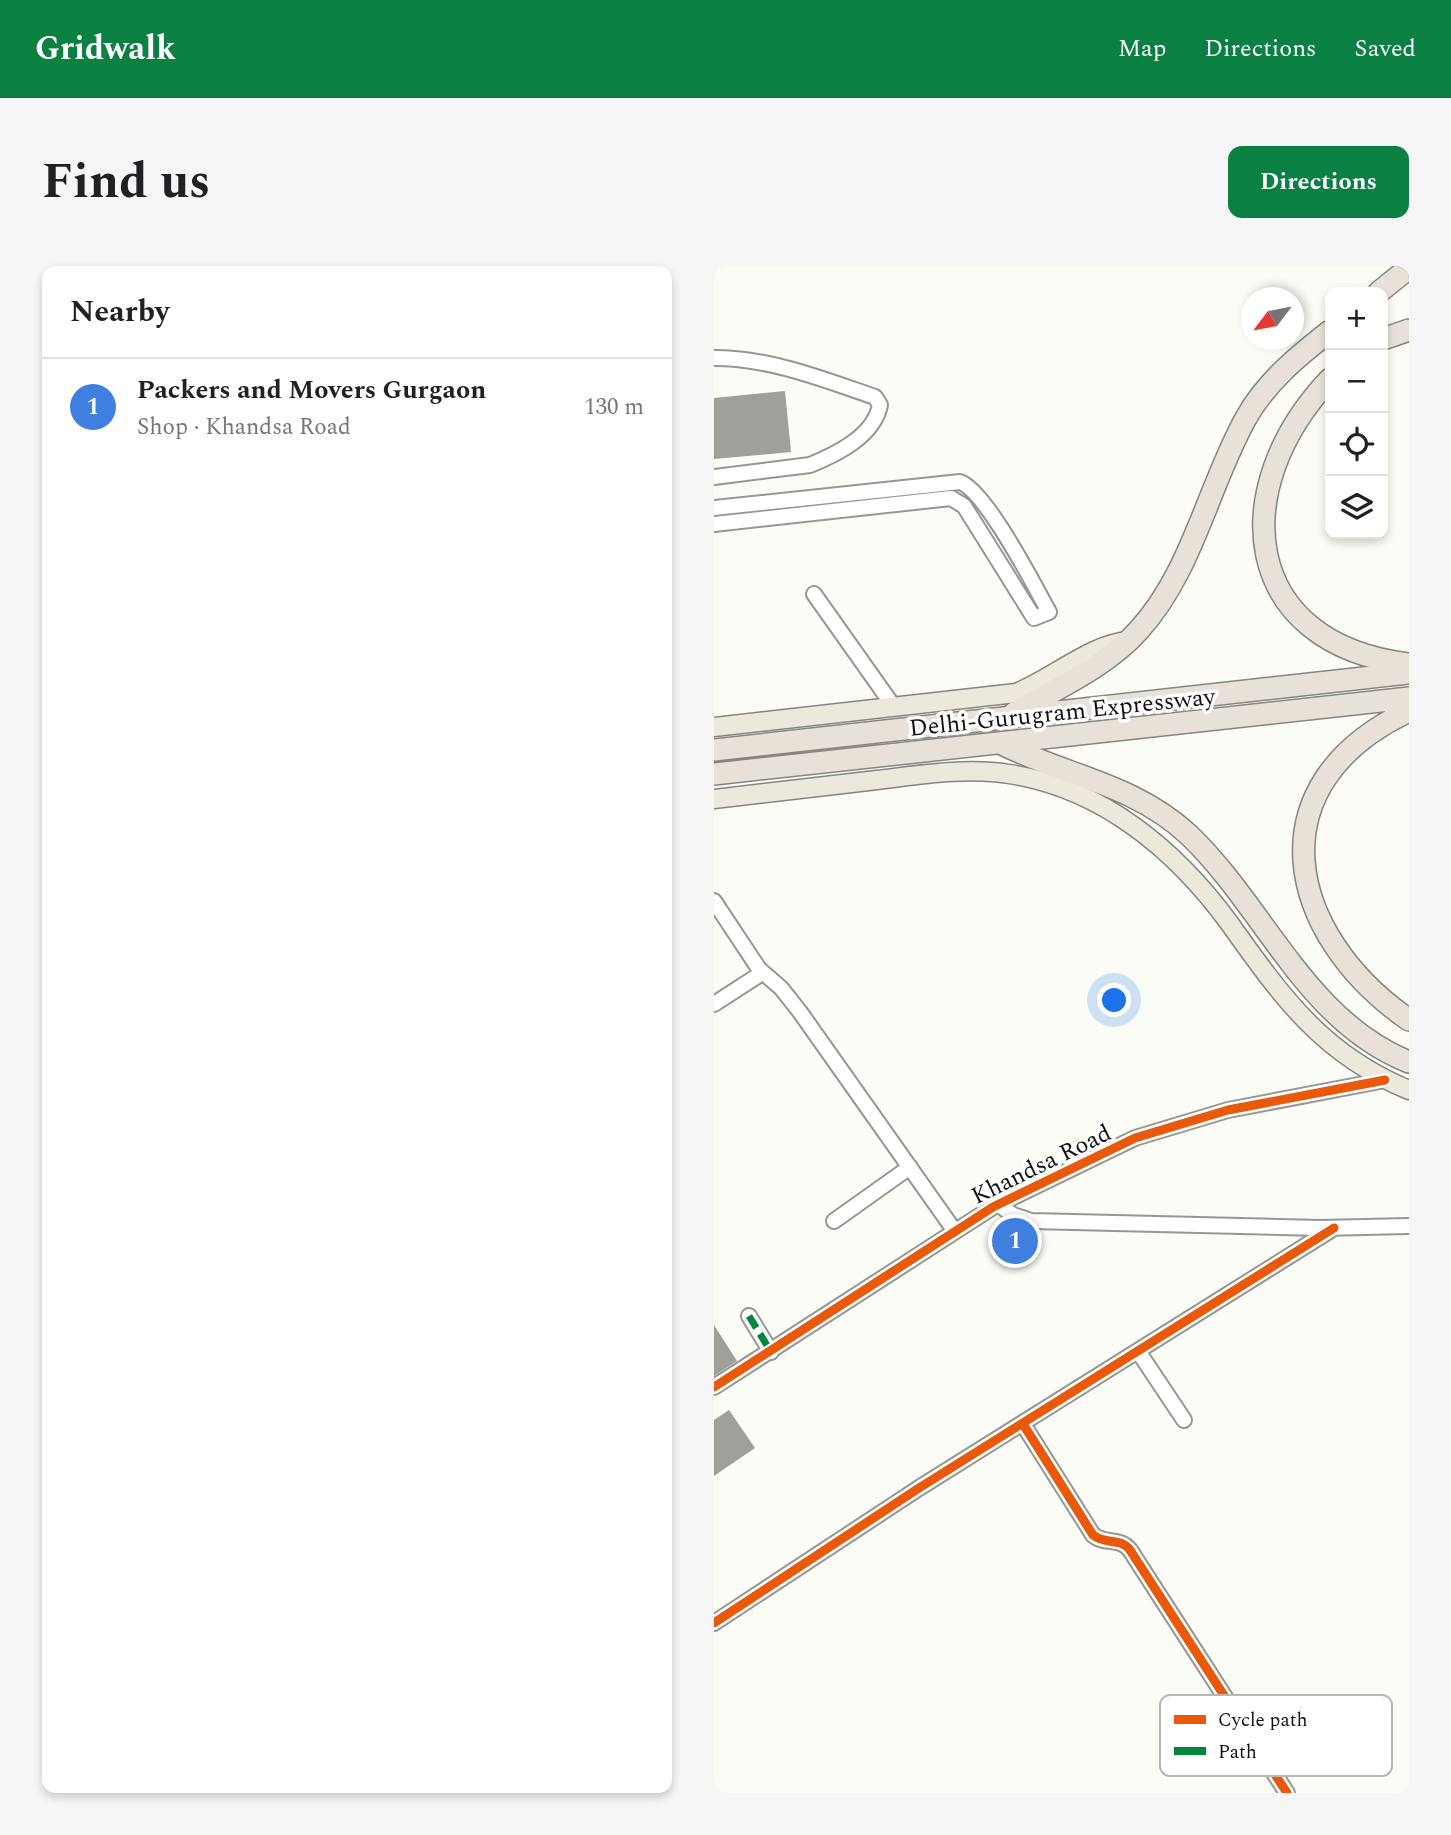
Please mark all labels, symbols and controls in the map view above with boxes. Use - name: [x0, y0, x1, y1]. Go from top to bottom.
- text: Gridwalk: [35, 24, 176, 74]
- text: Map: [1118, 31, 1166, 67]
- text: Directions: [1204, 31, 1316, 67]
- text: Saved: [1354, 31, 1416, 67]
- text: Find us: [42, 145, 210, 220]
- button: Directions: [1228, 146, 1409, 218]
- north arrow: [1241, 287, 1304, 350]
- map controls: [1325, 287, 1388, 539]
- button: +: [1325, 287, 1388, 350]
- text: Nearby: [70, 289, 169, 335]
- button: −: [1325, 350, 1388, 413]
- text: Packers and Movers Gurgaon: [137, 370, 486, 410]
- text: 1: [87, 390, 99, 425]
- text: 130 m: [584, 390, 644, 425]
- text: Shop · Khandsa Road: [137, 410, 351, 445]
- button: locate: [1325, 413, 1388, 476]
- button: layers: [1325, 476, 1388, 539]
- street label: Delhi-Gurugram Expressway: [907, 679, 1218, 747]
- your location: [1097, 983, 1131, 1017]
- street label: Khandsa Road: [965, 1115, 1118, 1214]
- pin: 1: [992, 1215, 1038, 1267]
- legend: [1160, 1695, 1392, 1776]
- text: Cycle path: [1218, 1706, 1308, 1735]
- text: Path: [1218, 1738, 1257, 1767]

